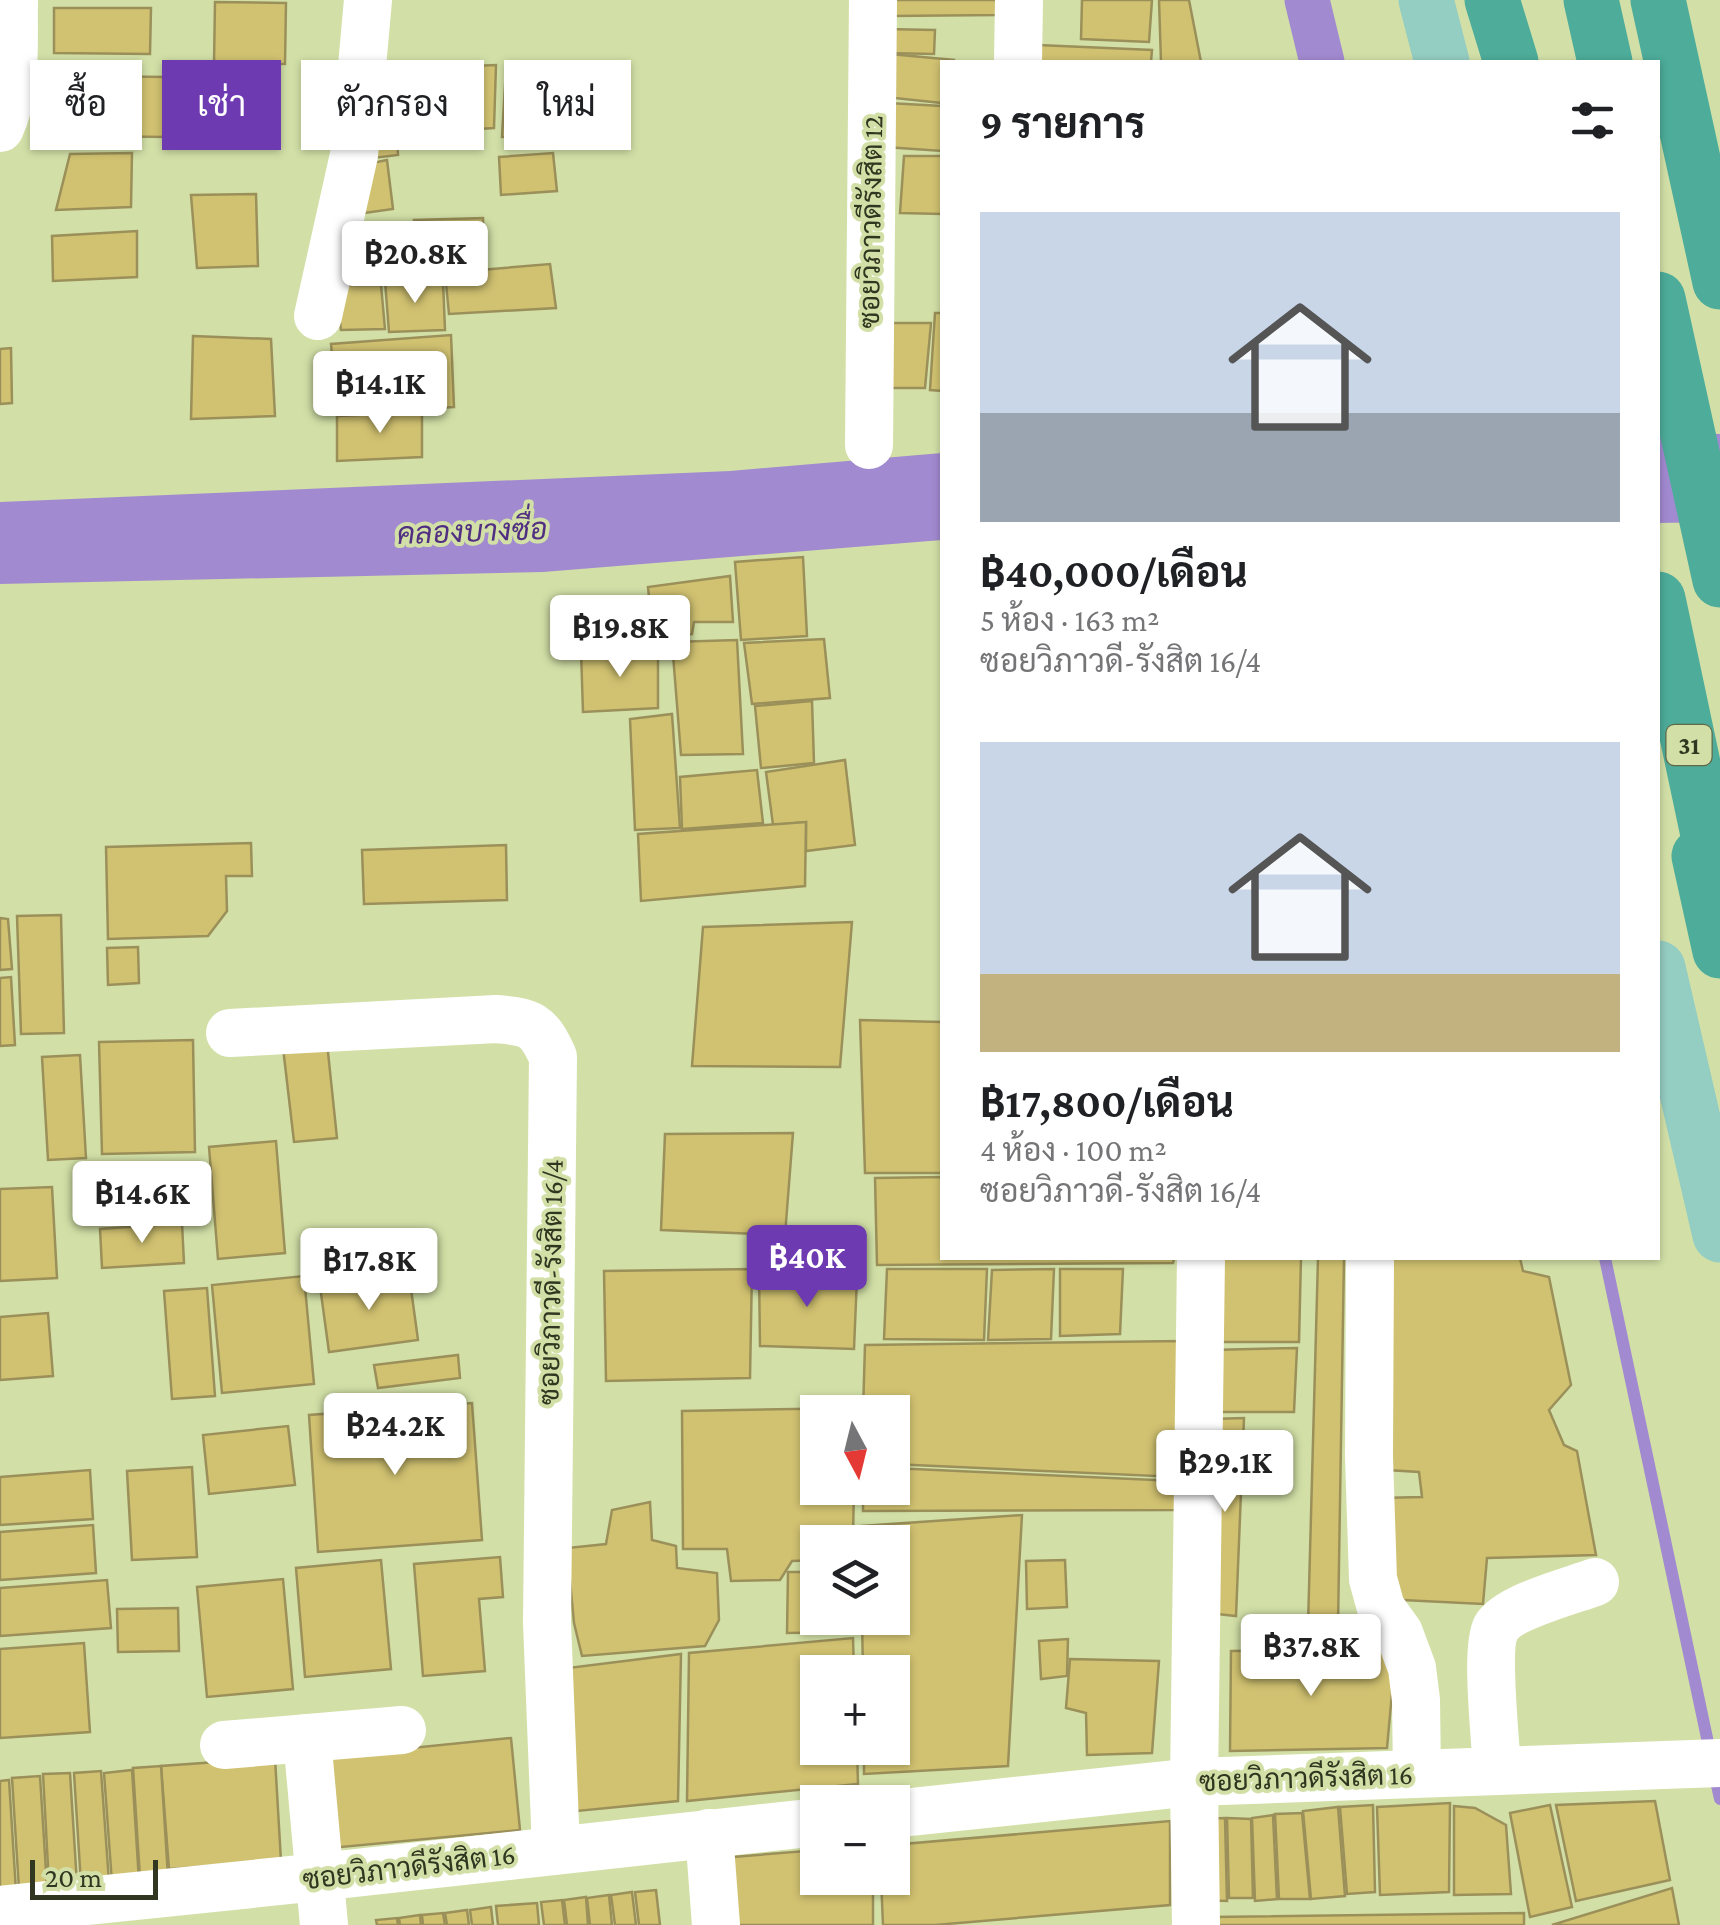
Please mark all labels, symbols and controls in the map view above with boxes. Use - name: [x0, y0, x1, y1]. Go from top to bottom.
- chip: ซื้อ: [30, 60, 142, 150]
- chip: เช่า: [162, 60, 281, 150]
- chip: ตัวกรอง: [301, 60, 484, 150]
- chip: ใหม่: [504, 60, 631, 150]
- icon: filters: [1565, 93, 1620, 148]
- text: 9 รายการ: [980, 100, 1145, 147]
- street label: ซอยวิภาวดีรังสิต 12: [851, 115, 888, 329]
- pin: ฿20.8K: [334, 221, 496, 306]
- text: ฿20.8K: [364, 235, 466, 271]
- icon: home: [1210, 277, 1390, 457]
- pin: ฿14.1K: [299, 351, 461, 436]
- text: ฿14.1K: [335, 365, 425, 401]
- water label: คลองบางซื่อ: [396, 503, 548, 550]
- text: ฿40,000/เดือน: [980, 549, 1248, 596]
- pin: ฿19.8K: [539, 595, 701, 680]
- text: 5 ห้อง · 163 m²: [980, 602, 1160, 638]
- text: ฿19.8K: [572, 609, 668, 645]
- text: ซอยวิภาวดี-รังสิต 16/4: [980, 643, 1261, 679]
- road number: 31: [1666, 725, 1712, 765]
- icon: home: [1210, 807, 1390, 987]
- text: ฿17,800/เดือน: [980, 1079, 1234, 1126]
- text: 4 ห้อง · 100 m²: [980, 1132, 1167, 1168]
- street label: ซอยวิภาวดี-รังสิต 16/4: [530, 1159, 569, 1405]
- pin: ฿14.6K: [61, 1161, 223, 1246]
- text: ซอยวิภาวดี-รังสิต 16/4: [980, 1173, 1261, 1209]
- text: ฿14.6K: [94, 1175, 190, 1211]
- pin: ฿40K: [748, 1225, 866, 1310]
- pin: ฿17.8K: [288, 1228, 450, 1313]
- text: ฿40K: [769, 1239, 845, 1275]
- text: ฿17.8K: [322, 1242, 416, 1278]
- pin: ฿24.2K: [314, 1393, 476, 1478]
- north arrow: [800, 1395, 910, 1505]
- map controls: [800, 1395, 910, 1895]
- text: ฿24.2K: [346, 1407, 444, 1443]
- pin: ฿29.1K: [1144, 1430, 1306, 1515]
- text: ฿29.1K: [1178, 1444, 1272, 1480]
- button: layers: [800, 1525, 910, 1635]
- pin: ฿37.8K: [1230, 1614, 1392, 1699]
- text: ฿37.8K: [1263, 1628, 1359, 1664]
- button: +: [800, 1655, 910, 1765]
- street label: ซอยวิภาวดีรังสิต 16: [1198, 1756, 1413, 1797]
- button: −: [800, 1785, 910, 1895]
- street label: ซอยวิภาวดีรังสิต 16: [301, 1836, 517, 1895]
- scale bar: [30, 1855, 158, 1900]
- text: 20 m: [45, 1862, 102, 1893]

